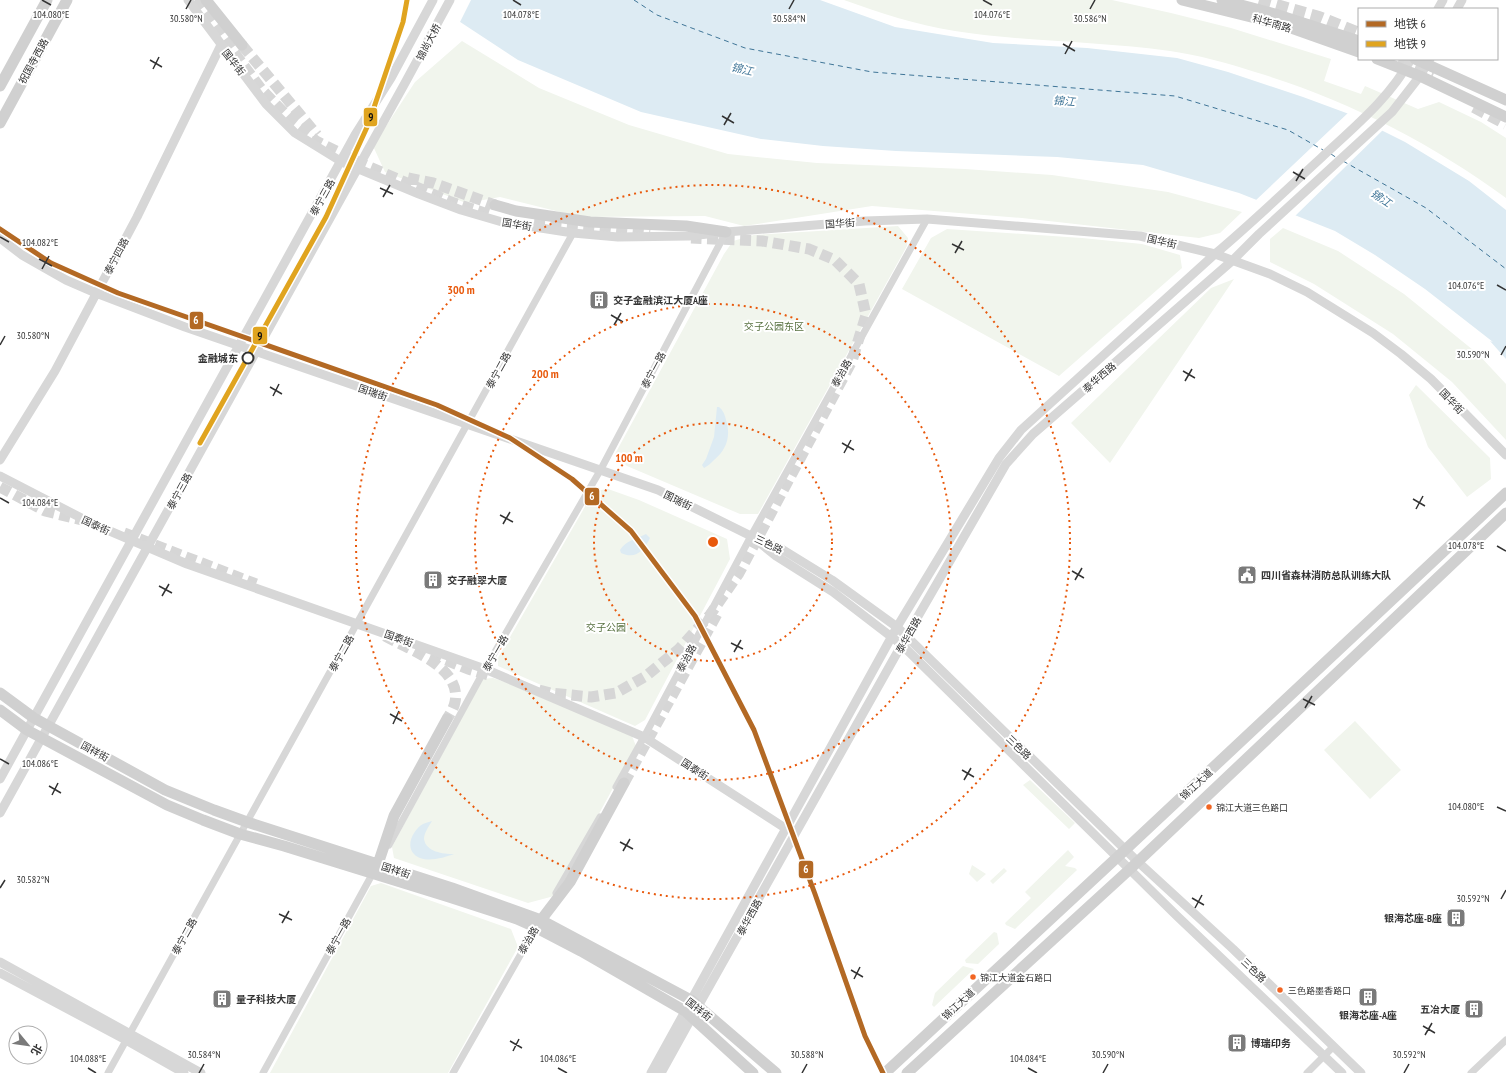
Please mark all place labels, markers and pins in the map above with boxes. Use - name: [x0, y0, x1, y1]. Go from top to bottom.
- building icon: 交子金融滨江大厦A座: [588, 289, 610, 311]
- place label: 交子金融滨江大厦A座: [613, 294, 708, 307]
- marker: 金融城东: [241, 351, 255, 365]
- place label: 金融城东: [197, 352, 238, 365]
- centre of rings: [706, 535, 720, 549]
- public building icon: 四川省森林消防总队训练大队: [1236, 564, 1258, 586]
- building icon: 交子融翠大厦: [422, 569, 444, 591]
- place label: 四川省森林消防总队训练大队: [1261, 569, 1391, 582]
- place label: 交子融翠大厦: [447, 574, 507, 587]
- marker: 锦江大道三色路口: [1204, 802, 1214, 812]
- place label: 锦江大道三色路口: [1216, 802, 1288, 813]
- building icon: 银海芯座-B座: [1445, 907, 1467, 929]
- place label: 银海芯座-B座: [1384, 912, 1442, 925]
- marker: 锦江大道金石路口: [968, 972, 978, 982]
- place label: 锦江大道金石路口: [980, 972, 1052, 983]
- marker: 三色路墨香路口: [1275, 985, 1285, 995]
- place label: 三色路墨香路口: [1288, 985, 1351, 996]
- building icon: 银海芯座-A座: [1357, 986, 1379, 1008]
- building icon: 量子科技大厦: [211, 988, 233, 1010]
- place label: 量子科技大厦: [236, 993, 296, 1006]
- building icon: 五冶大厦: [1463, 998, 1485, 1020]
- place label: 五冶大厦: [1420, 1003, 1460, 1016]
- place label: 银海芯座-A座: [1339, 1009, 1397, 1022]
- building icon: 博瑞印务: [1226, 1032, 1248, 1054]
- place label: 博瑞印务: [1251, 1037, 1291, 1050]

